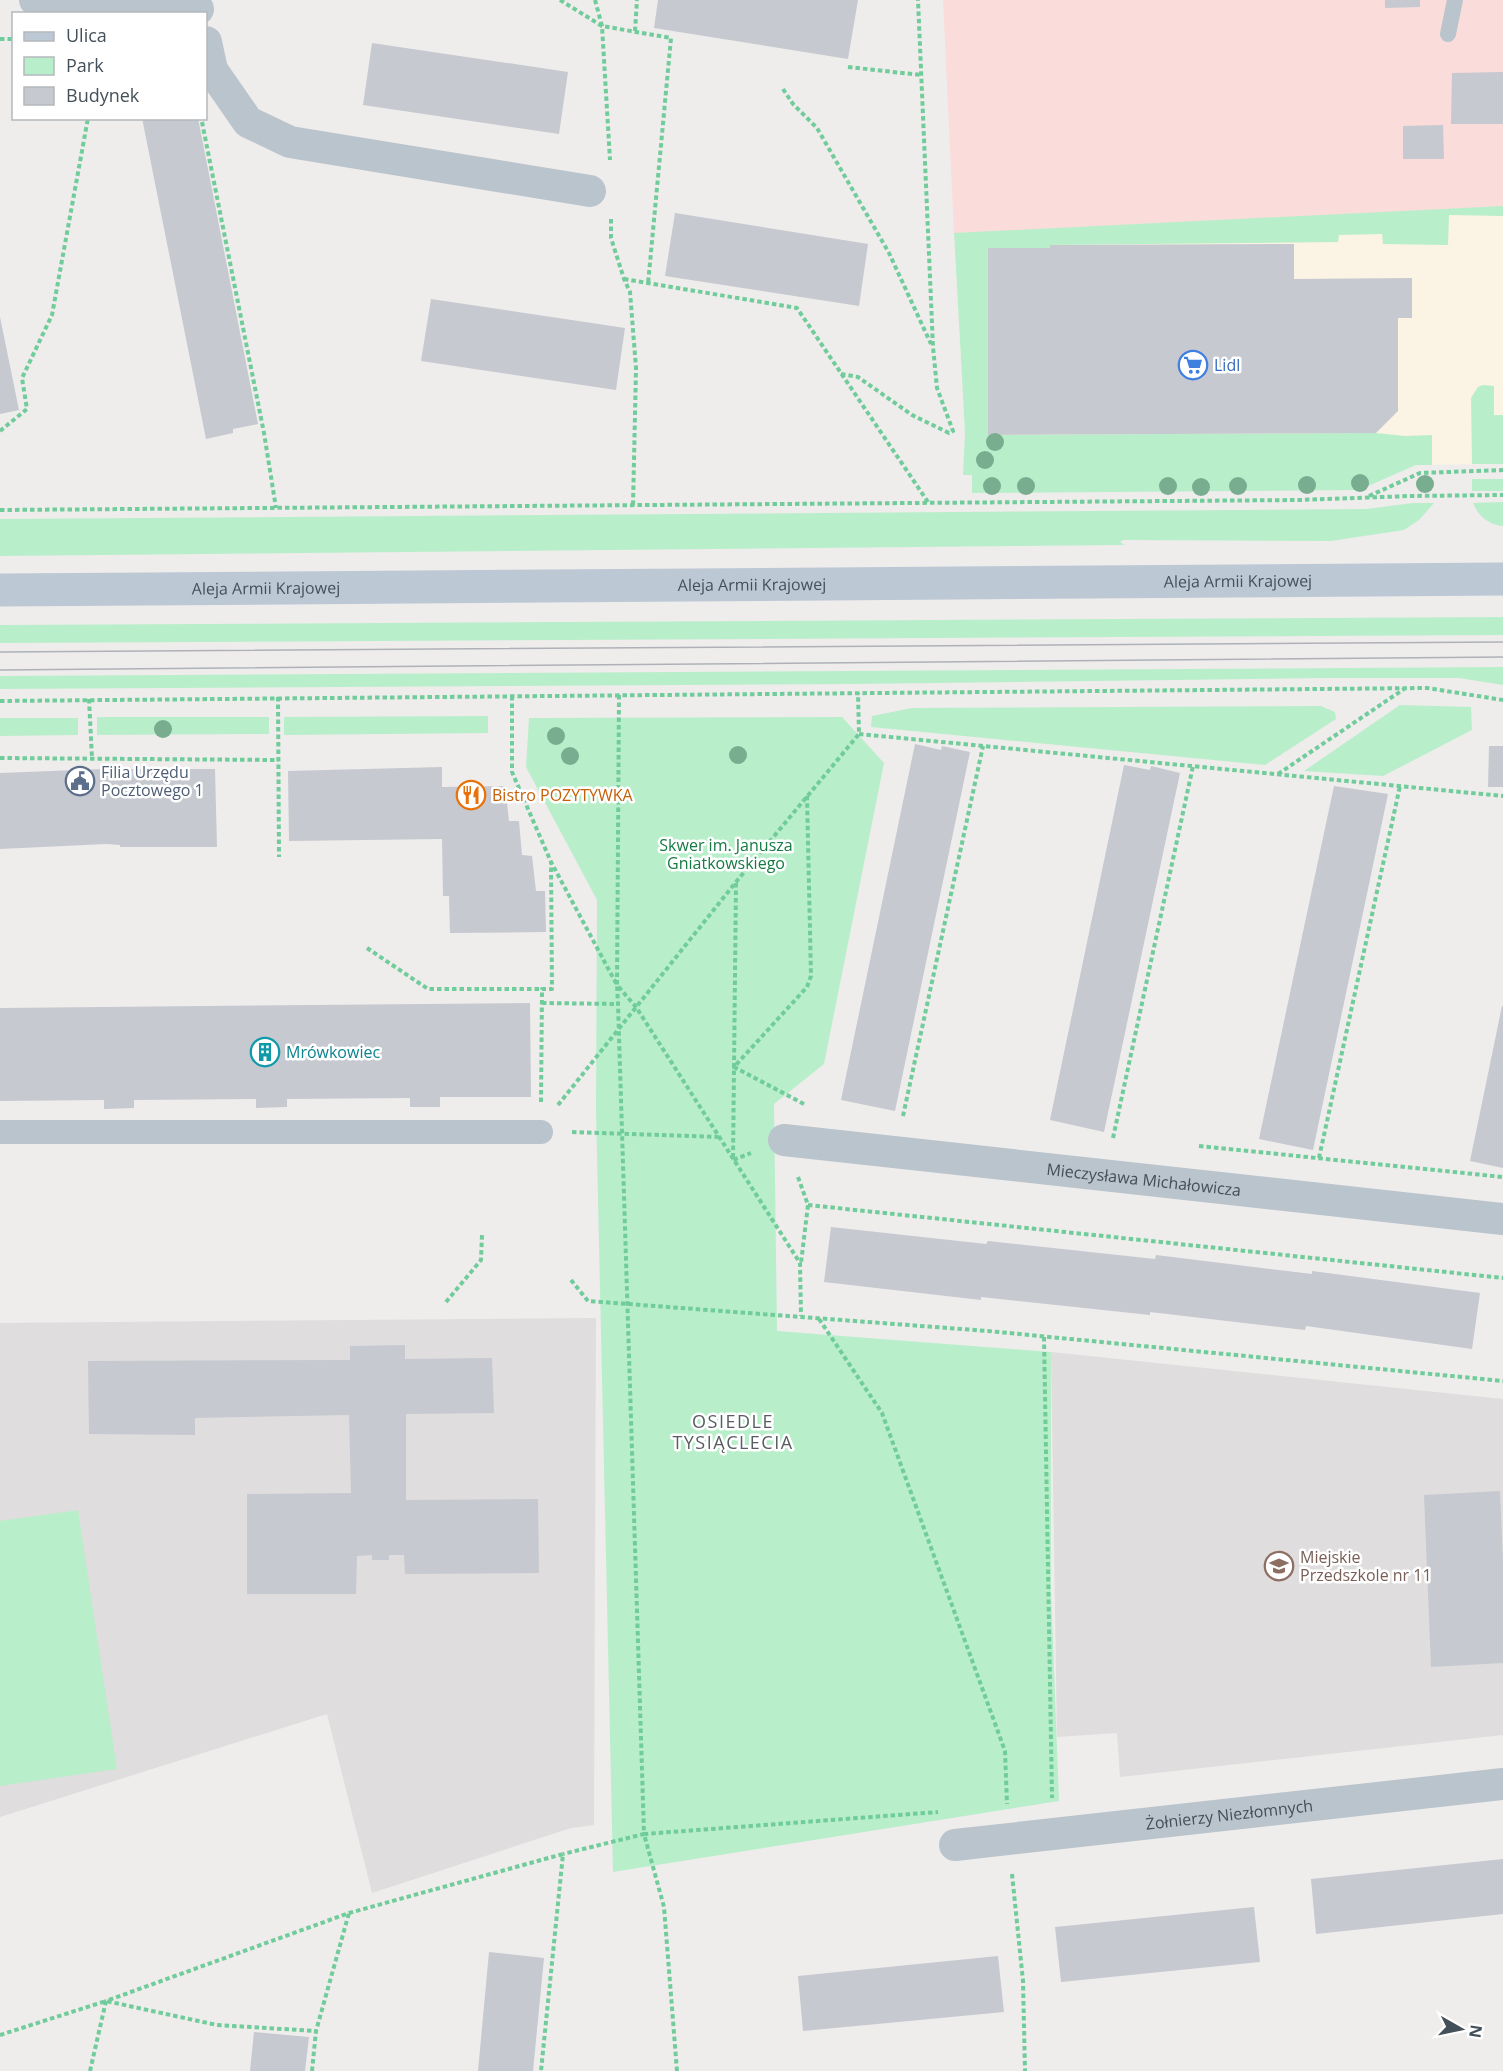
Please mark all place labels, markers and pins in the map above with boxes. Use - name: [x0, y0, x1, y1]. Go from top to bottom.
- supermarket icon: Lidl: [1177, 349, 1209, 381]
- place label: Lidl: [1214, 354, 1240, 376]
- place label: Filia Urzędu Pocztowego 1: [101, 761, 204, 801]
- public building icon: Filia Urzędu Pocztowego 1: [64, 765, 96, 797]
- restaurant icon: Bistro POZYTYWKA: [455, 779, 487, 811]
- place label: Bistro POZYTYWKA: [492, 784, 634, 806]
- building icon: Mrówkowiec: [249, 1036, 281, 1068]
- place label: Mrówkowiec: [286, 1041, 380, 1063]
- place label: Miejskie Przedszkole nr 11: [1300, 1546, 1432, 1586]
- school or university icon: Miejskie Przedszkole nr 11: [1263, 1550, 1295, 1582]

